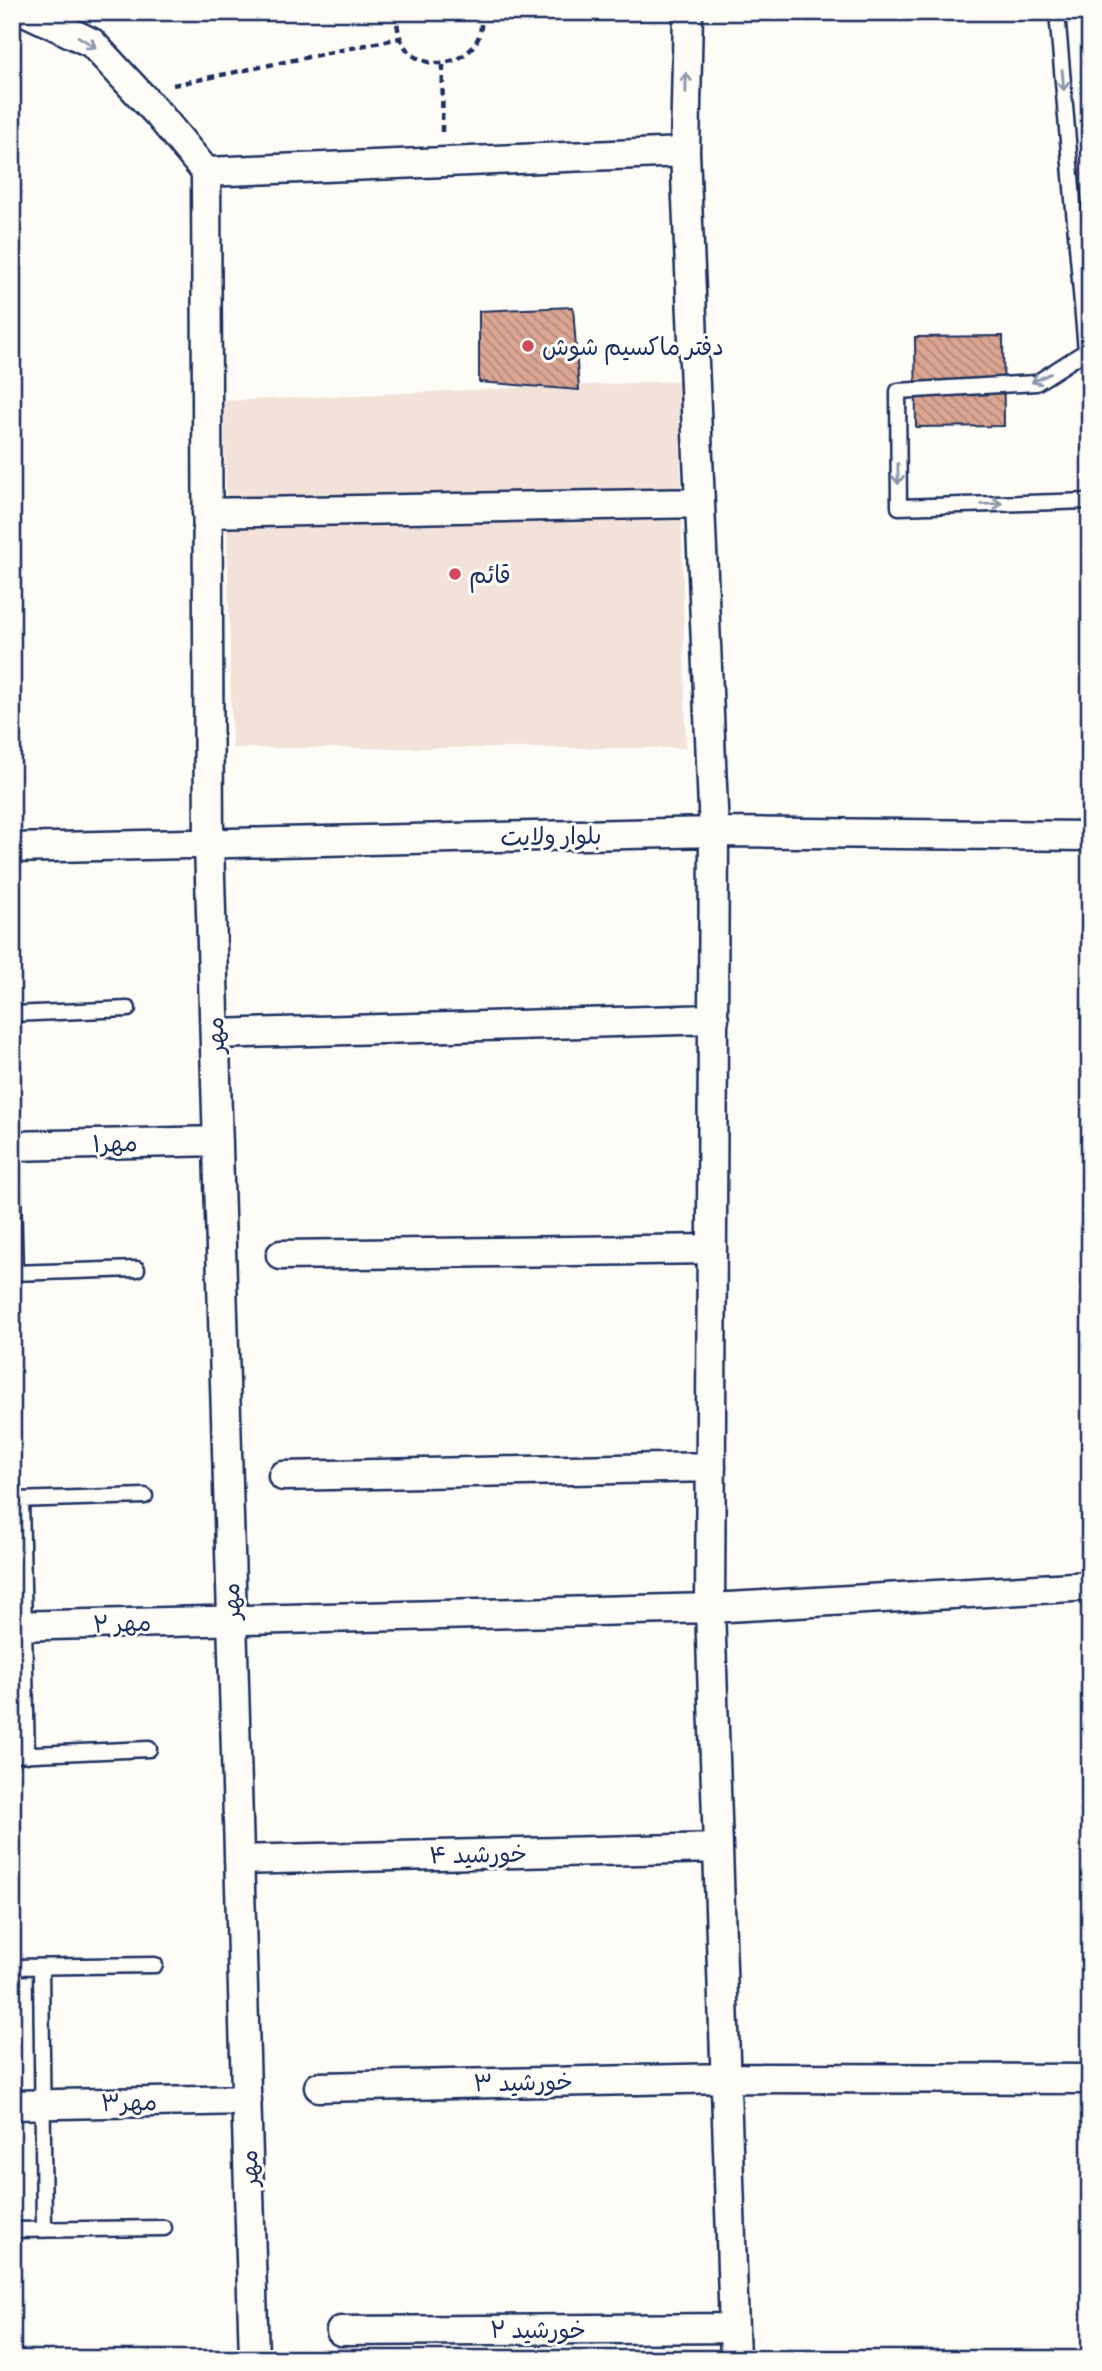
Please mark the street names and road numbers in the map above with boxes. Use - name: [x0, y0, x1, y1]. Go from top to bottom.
- street label: بلوار ولایت: [500, 821, 602, 852]
- street label: مهر: [200, 1016, 230, 1056]
- street label: مهر۱: [92, 1128, 138, 1158]
- street label: مهر: [216, 1582, 246, 1622]
- street label: مهر ۲: [92, 1607, 152, 1639]
- street label: خورشید ۴: [429, 1839, 527, 1870]
- street label: خورشید ۳: [473, 2067, 573, 2098]
- street label: مهر۳: [101, 2087, 157, 2117]
- street label: مهر: [234, 2149, 264, 2189]
- street label: خورشید ۲: [490, 2315, 586, 2345]

